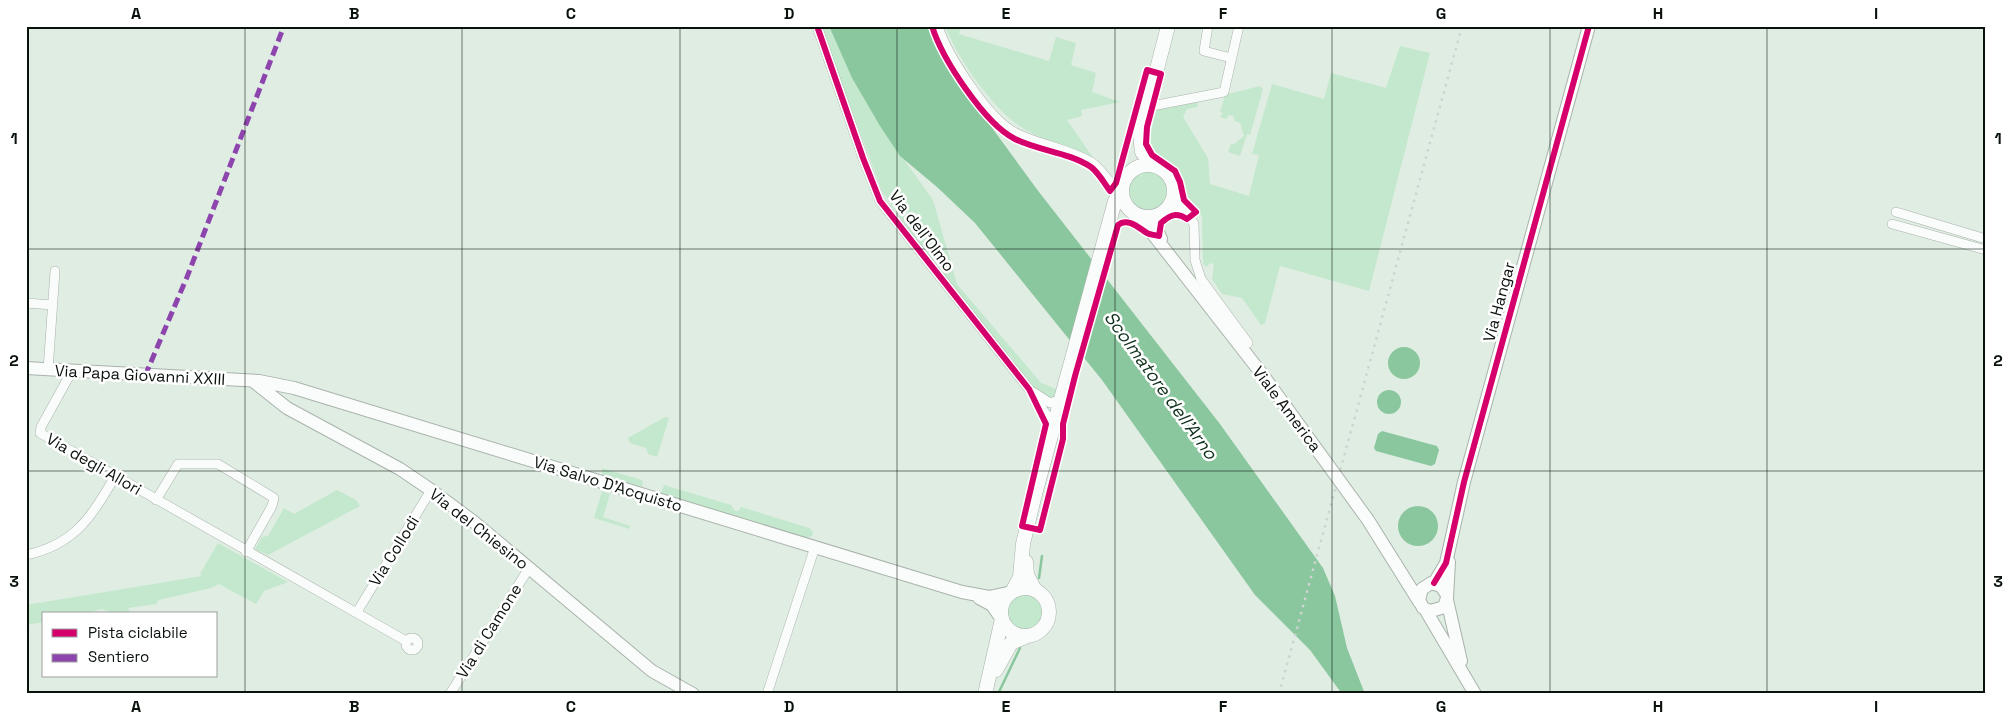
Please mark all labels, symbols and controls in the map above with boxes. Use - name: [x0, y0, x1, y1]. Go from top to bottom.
- text: A: [131, 3, 141, 24]
- text: B: [349, 3, 359, 24]
- text: C: [566, 3, 576, 24]
- text: D: [784, 3, 794, 24]
- text: E: [1002, 3, 1011, 24]
- text: F: [1219, 3, 1228, 24]
- text: G: [1436, 3, 1446, 24]
- text: H: [1653, 3, 1663, 24]
- text: I: [1874, 3, 1878, 24]
- text: 1: [10, 128, 18, 149]
- text: 1: [1994, 128, 2002, 149]
- street label: Via dell'Olmo: [884, 186, 960, 276]
- street label: Via Hangar: [1478, 260, 1520, 344]
- water label: Scolmatore dell'Arno: [1099, 306, 1223, 464]
- text: 2: [9, 350, 19, 371]
- text: 2: [1993, 350, 2003, 371]
- street label: Via Papa Giovanni XXIII: [54, 360, 226, 390]
- street label: Viale America: [1248, 362, 1326, 456]
- street label: Via degli Allori: [43, 428, 145, 500]
- street label: Via Salvo D'Acquisto: [531, 451, 685, 517]
- street label: Via del Chiesino: [425, 484, 533, 574]
- street label: Via Collodi: [364, 512, 424, 590]
- text: 3: [9, 571, 19, 592]
- text: 3: [1993, 571, 2003, 592]
- street label: Via di Camone: [452, 580, 526, 682]
- legend: [42, 612, 218, 678]
- text: Pista ciclabile: [88, 623, 188, 642]
- text: Sentiero: [88, 647, 149, 666]
- text: A: [131, 696, 141, 717]
- text: B: [349, 696, 359, 717]
- text: C: [566, 696, 576, 717]
- text: D: [784, 696, 794, 717]
- text: E: [1002, 696, 1011, 717]
- text: F: [1219, 696, 1228, 717]
- text: G: [1436, 696, 1446, 717]
- text: H: [1653, 696, 1663, 717]
- text: I: [1874, 696, 1878, 717]

